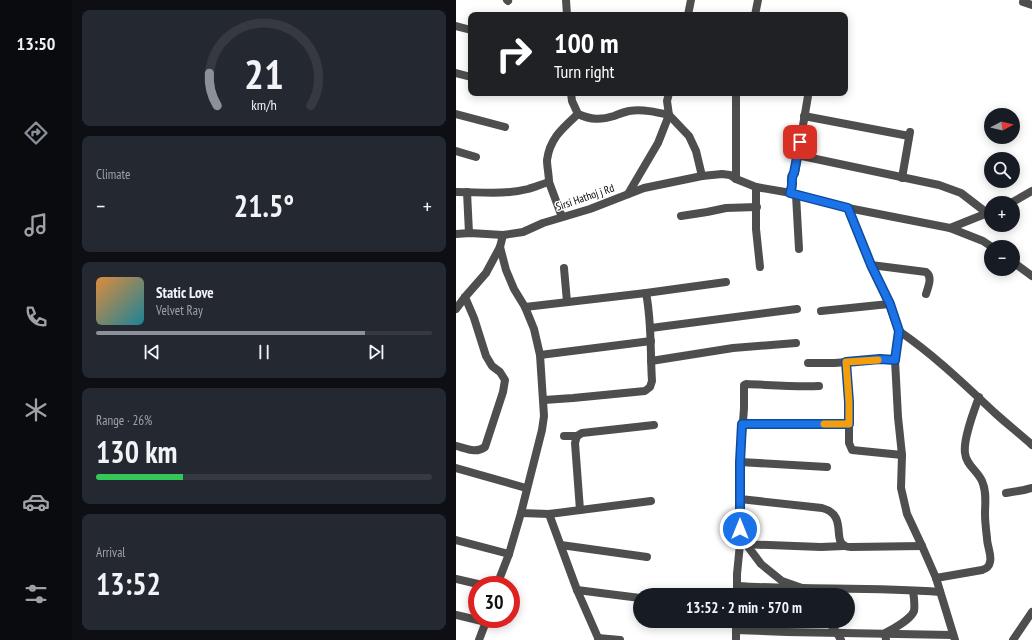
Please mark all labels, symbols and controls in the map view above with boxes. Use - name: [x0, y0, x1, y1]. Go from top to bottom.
- text: 100 m: [554, 24, 618, 61]
- icon: right: [488, 28, 540, 80]
- text: 13:50: [17, 32, 55, 55]
- text: 21: [244, 47, 284, 100]
- text: Turn right: [554, 60, 614, 83]
- text: km/h: [251, 95, 277, 114]
- north arrow: [984, 108, 1020, 144]
- map controls: [984, 108, 1020, 276]
- icon: directions: [22, 119, 50, 147]
- pin: [783, 125, 817, 159]
- icon: arrive: [789, 131, 811, 153]
- button: search: [984, 152, 1020, 188]
- text: Climate: [96, 166, 130, 183]
- street label: Sirsi Hathoj j Rd: [554, 180, 616, 214]
- text: 21.5°: [234, 186, 294, 225]
- text: −: [96, 192, 105, 220]
- text: +: [423, 192, 432, 220]
- button: +: [984, 196, 1020, 232]
- icon: music: [22, 211, 50, 239]
- button: −: [984, 240, 1020, 276]
- text: Static Love: [156, 283, 214, 302]
- text: Velvet Ray: [156, 302, 203, 319]
- icon: phone: [22, 303, 50, 331]
- icon: previous: [141, 341, 163, 363]
- icon: pause: [253, 341, 275, 363]
- icon: next: [365, 341, 387, 363]
- icon: climate: [22, 396, 50, 424]
- text: Range · 26%: [96, 412, 152, 429]
- text: 130 km: [96, 432, 177, 471]
- icon: car: [22, 488, 50, 516]
- position arrow: [719, 508, 761, 550]
- text: Arrival: [96, 544, 125, 561]
- text: 13:52: [96, 564, 161, 603]
- speed limit sign: 30: [468, 576, 520, 628]
- icon: filters: [22, 580, 50, 608]
- text: 13:52 · 2 min · 570 m: [686, 598, 802, 617]

